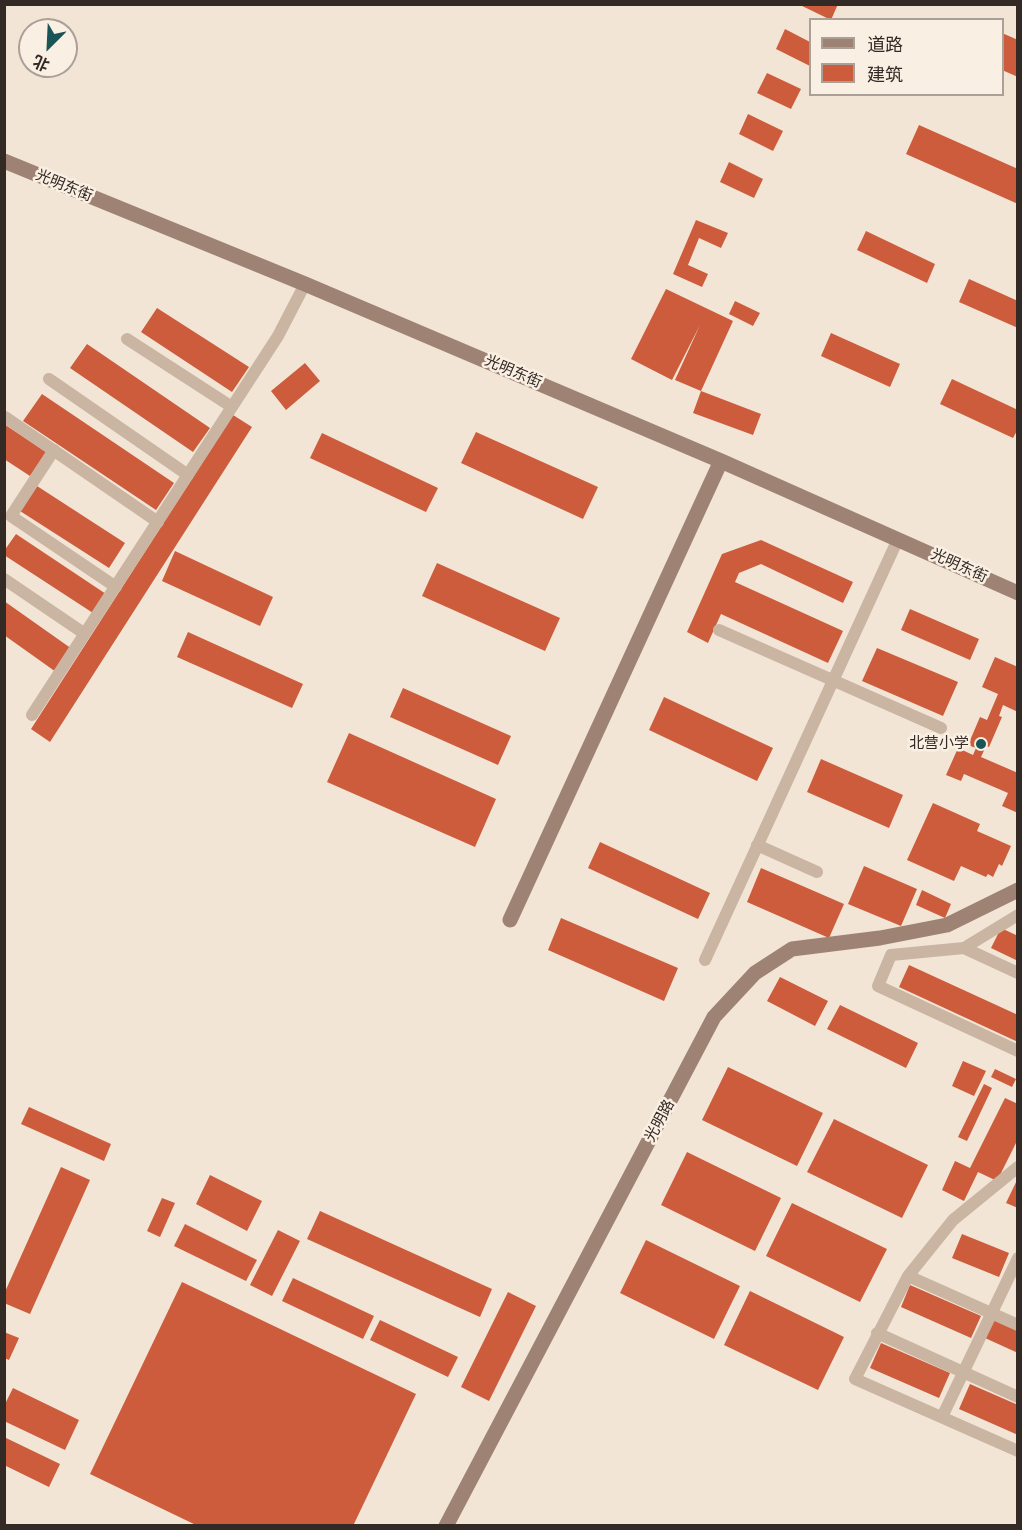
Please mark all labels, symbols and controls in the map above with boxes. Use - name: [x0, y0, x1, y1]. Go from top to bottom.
- north arrow: [18, 18, 78, 78]
- legend: [809, 18, 1004, 96]
- text: 道路: [867, 35, 903, 55]
- text: 北: [31, 52, 52, 74]
- text: 建筑: [867, 65, 903, 85]
- street label: 光明东街: [33, 166, 95, 206]
- street label: 光明东街: [482, 352, 544, 392]
- street label: 光明东街: [928, 546, 990, 586]
- place label: 北营小学: [909, 735, 969, 753]
- marker: 北营小学: [974, 737, 988, 751]
- street label: 光明路: [641, 1097, 679, 1145]

